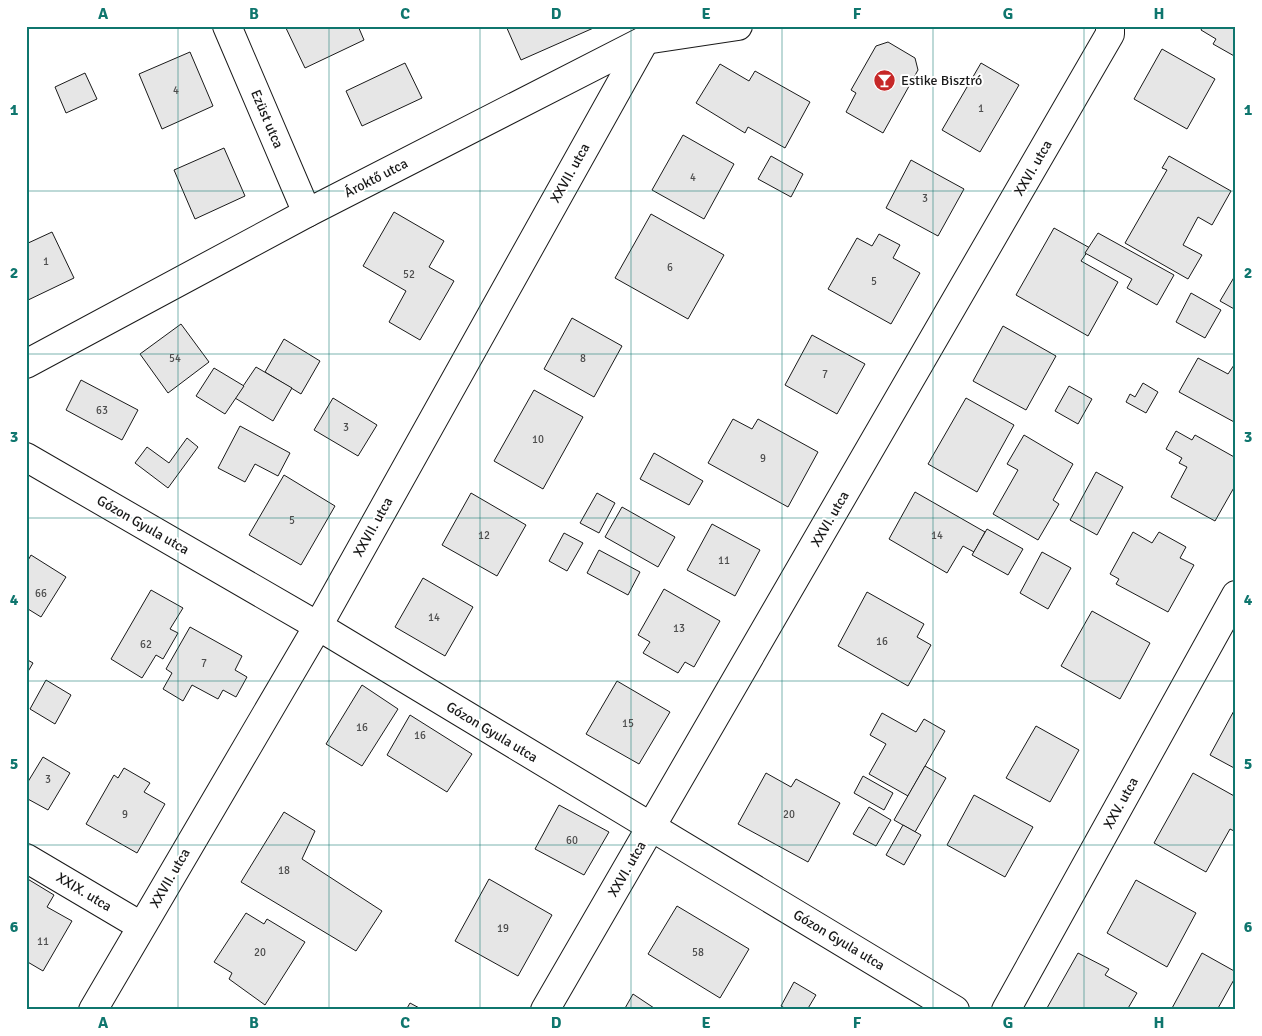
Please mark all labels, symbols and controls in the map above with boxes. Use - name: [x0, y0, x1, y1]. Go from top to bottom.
- text: A: [98, 4, 109, 24]
- text: B: [249, 4, 259, 24]
- text: C: [400, 4, 410, 24]
- text: D: [551, 4, 562, 24]
- text: E: [701, 4, 711, 24]
- text: F: [853, 4, 862, 24]
- text: G: [1003, 4, 1013, 24]
- text: H: [1154, 4, 1164, 24]
- bar icon: Estike Bisztró: [873, 68, 897, 92]
- place label: Estike Bisztró: [901, 72, 982, 89]
- house number: 4: [173, 84, 179, 97]
- street label: Ezüst utca: [247, 87, 287, 151]
- text: 1: [10, 100, 19, 120]
- text: 1: [1244, 100, 1253, 120]
- house number: 1: [978, 102, 984, 115]
- street label: XXVI. utca: [1010, 137, 1056, 199]
- street label: XXVII. utca: [547, 140, 593, 206]
- street label: Ároktő utca: [341, 155, 411, 201]
- house number: 4: [690, 171, 696, 184]
- house number: 3: [922, 192, 928, 205]
- house number: 1: [43, 255, 49, 268]
- house number: 6: [667, 261, 673, 274]
- text: 2: [10, 263, 18, 283]
- text: 2: [1244, 263, 1252, 283]
- house number: 52: [403, 268, 415, 281]
- house number: 5: [871, 275, 877, 288]
- house number: 54: [169, 352, 181, 365]
- house number: 8: [580, 352, 586, 365]
- house number: 7: [822, 368, 828, 381]
- house number: 63: [96, 404, 108, 417]
- house number: 3: [343, 421, 349, 434]
- text: 3: [10, 427, 18, 447]
- text: 3: [1244, 427, 1252, 447]
- house number: 10: [532, 433, 544, 446]
- house number: 9: [760, 452, 766, 465]
- street label: XXVI. utca: [807, 488, 853, 550]
- street label: Gózon Gyula utca: [94, 492, 192, 558]
- street label: XXVII. utca: [350, 494, 396, 560]
- house number: 5: [289, 514, 295, 527]
- house number: 12: [478, 529, 490, 542]
- house number: 14: [931, 529, 943, 542]
- house number: 11: [718, 554, 730, 567]
- house number: 66: [35, 587, 47, 600]
- text: 4: [10, 590, 19, 610]
- text: 4: [1244, 590, 1253, 610]
- house number: 14: [428, 611, 440, 624]
- house number: 13: [673, 622, 685, 635]
- house number: 16: [876, 635, 888, 648]
- house number: 62: [140, 638, 152, 651]
- house number: 7: [201, 657, 207, 670]
- street label: Gózon Gyula utca: [443, 698, 541, 766]
- house number: 15: [622, 717, 634, 730]
- house number: 16: [356, 721, 368, 734]
- house number: 16: [414, 729, 426, 742]
- text: 5: [10, 754, 18, 774]
- text: 5: [1244, 754, 1252, 774]
- house number: 3: [45, 773, 51, 786]
- street label: XXV. utca: [1100, 774, 1142, 832]
- house number: 9: [122, 808, 128, 821]
- house number: 20: [783, 808, 795, 821]
- house number: 60: [566, 834, 578, 847]
- street label: XXVI. utca: [604, 838, 650, 900]
- street label: XXVII. utca: [146, 845, 194, 911]
- house number: 18: [278, 864, 290, 877]
- street label: XXIX. utca: [53, 869, 115, 915]
- street label: Gózon Gyula utca: [790, 906, 888, 974]
- text: 6: [10, 917, 19, 937]
- text: 6: [1244, 917, 1253, 937]
- house number: 19: [497, 922, 509, 935]
- house number: 11: [37, 935, 49, 948]
- house number: 20: [254, 946, 266, 959]
- house number: 58: [692, 946, 704, 959]
- text: A: [98, 1013, 109, 1033]
- text: B: [249, 1013, 259, 1033]
- text: C: [400, 1013, 410, 1033]
- text: D: [551, 1013, 562, 1033]
- text: E: [701, 1013, 711, 1033]
- text: F: [853, 1013, 862, 1033]
- text: G: [1003, 1013, 1013, 1033]
- text: H: [1154, 1013, 1164, 1033]

